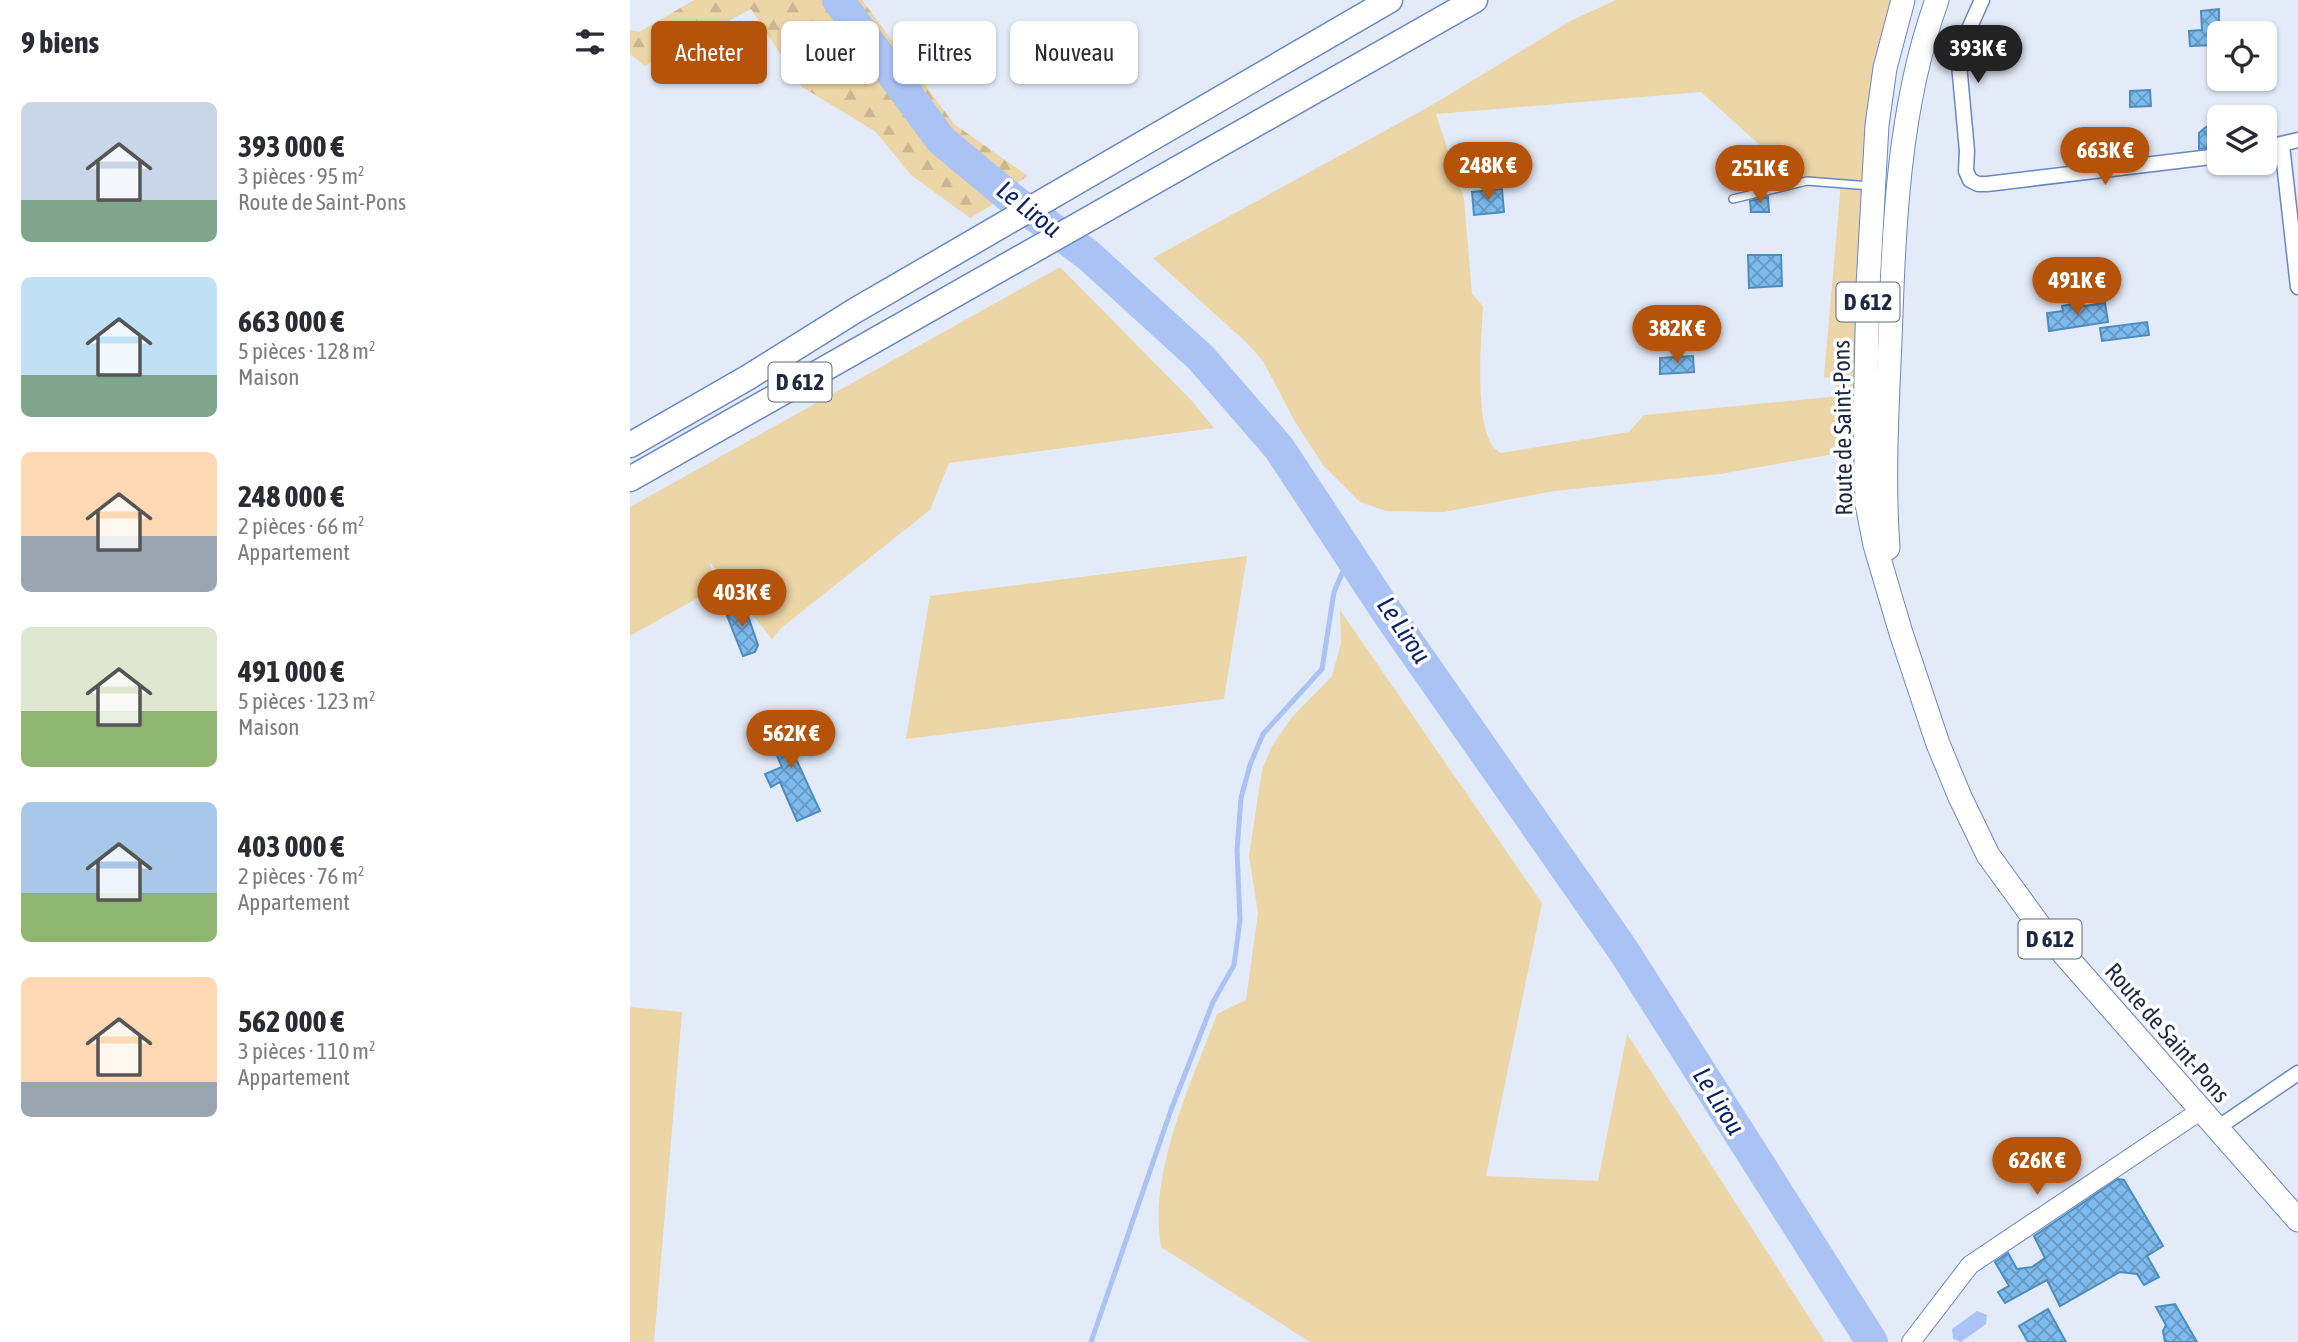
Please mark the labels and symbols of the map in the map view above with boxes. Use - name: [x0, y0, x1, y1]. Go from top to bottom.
- pin: 393K €: [1921, 25, 2035, 85]
- pin: 663K €: [2048, 128, 2162, 187]
- pin: 248K €: [1431, 142, 1545, 202]
- pin: 251K €: [1703, 146, 1817, 205]
- water label: Le Lirou: [991, 175, 1067, 243]
- pin: 491K €: [2020, 258, 2134, 317]
- road number: D 612: [1836, 282, 1900, 322]
- pin: 382K €: [1620, 306, 1734, 365]
- street label: Route de Saint-Pons: [1827, 340, 1858, 516]
- road number: D 612: [768, 362, 832, 402]
- pin: 403K €: [685, 570, 799, 629]
- water label: Le Lirou: [1371, 591, 1437, 669]
- pin: 562K €: [734, 710, 848, 770]
- road number: D 612: [2018, 920, 2082, 958]
- street label: Route de Saint-Pons: [2100, 958, 2235, 1108]
- water label: Le Lirou: [1687, 1062, 1751, 1140]
- pin: 626K €: [1980, 1138, 2094, 1197]

